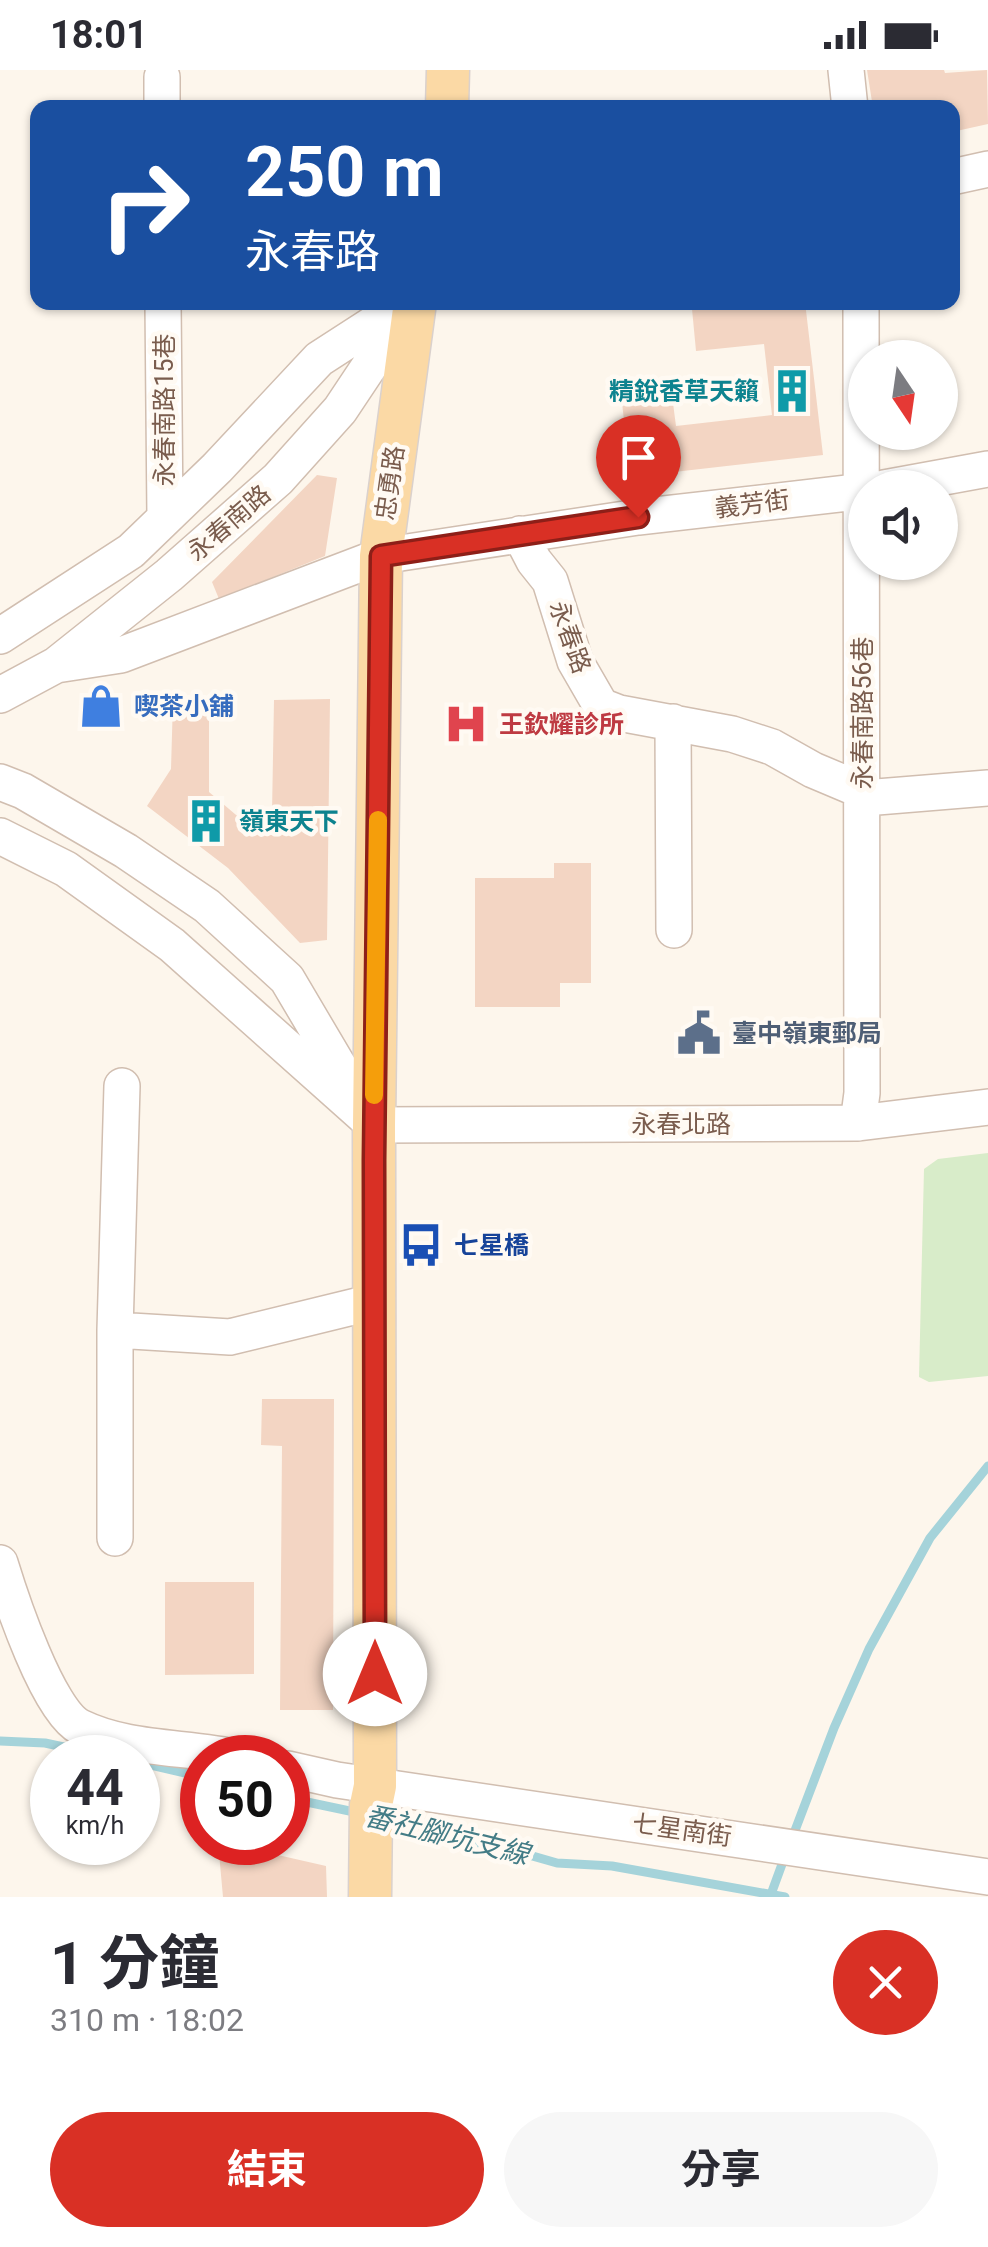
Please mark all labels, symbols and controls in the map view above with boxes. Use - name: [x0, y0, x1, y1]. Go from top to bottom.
- text: 18:01: [50, 13, 148, 57]
- text: 250 m: [245, 131, 444, 213]
- icon: right: [80, 140, 210, 270]
- text: 永春路: [245, 225, 380, 278]
- street label: 永春南路15巷: [150, 333, 179, 487]
- north arrow: [848, 340, 958, 450]
- map controls: [848, 340, 958, 580]
- building icon: 精銳香草天籟: [768, 367, 816, 415]
- place label: 精銳香草天籟: [609, 377, 759, 406]
- pin: [596, 415, 681, 518]
- icon: arrive: [611, 430, 666, 485]
- street label: 忠勇路: [370, 444, 410, 522]
- button: sound: [848, 470, 958, 580]
- street label: 永春南路: [182, 479, 276, 567]
- street label: 義芳街: [713, 485, 791, 523]
- street label: 永春路: [544, 597, 596, 677]
- street label: 永春南路56巷: [848, 636, 877, 790]
- shop icon: 喫茶小舖: [77, 682, 125, 730]
- place label: 喫茶小舖: [134, 692, 234, 721]
- hospital icon: 王欽耀診所: [442, 700, 490, 748]
- place label: 王欽耀診所: [499, 710, 624, 739]
- building icon: 嶺東天下: [182, 797, 230, 845]
- place label: 嶺東天下: [239, 807, 339, 836]
- public building icon: 臺中嶺東郵局: [675, 1009, 723, 1057]
- place label: 臺中嶺東郵局: [732, 1019, 882, 1048]
- street label: 永春北路: [631, 1110, 731, 1139]
- bus stop icon: 七星橋: [397, 1221, 445, 1269]
- place label: 七星橋: [454, 1231, 529, 1260]
- position arrow: [323, 1622, 427, 1726]
- speed limit sign: 50: [180, 1735, 310, 1865]
- text: 44: [66, 1759, 124, 1817]
- water label: 番社腳坑支線: [361, 1799, 535, 1872]
- street label: 七星南街: [630, 1809, 734, 1851]
- text: km/h: [66, 1811, 124, 1840]
- text: 1 分鐘: [50, 1928, 219, 1999]
- button: close: [833, 1930, 938, 2035]
- text: 310 m · 18:02: [50, 2001, 244, 2039]
- button: 結束: [50, 2112, 484, 2227]
- button: 分享: [504, 2112, 938, 2227]

